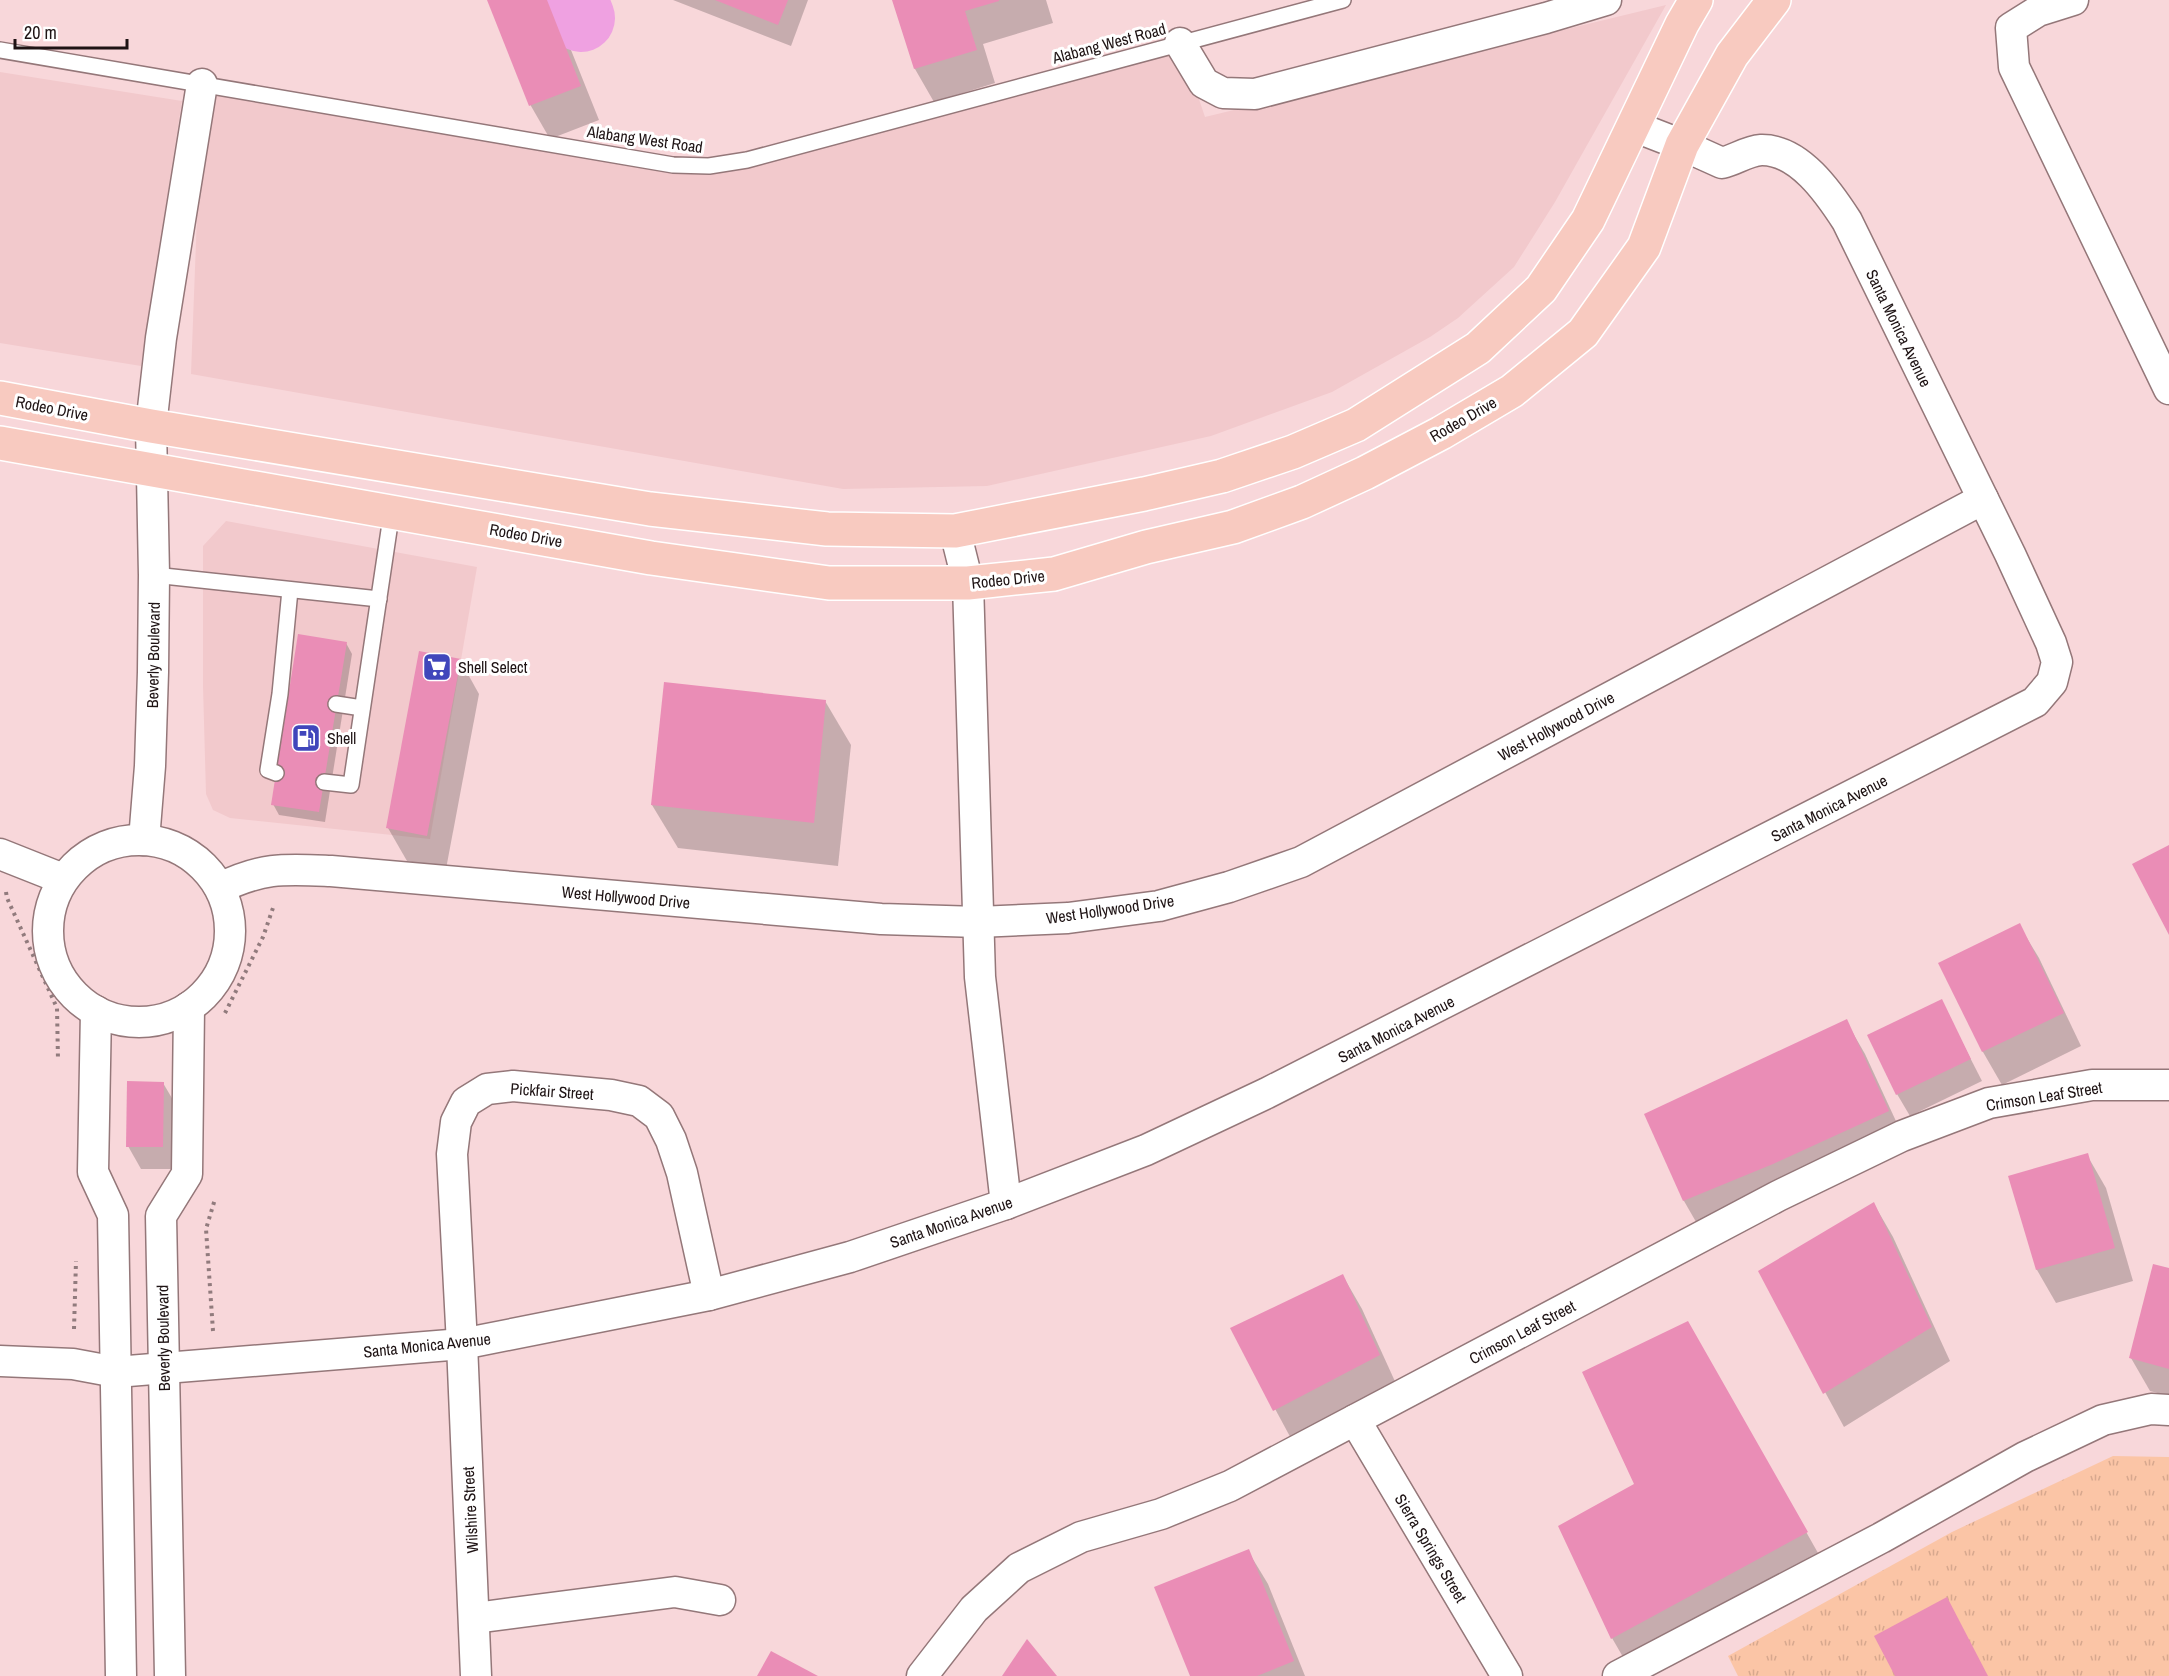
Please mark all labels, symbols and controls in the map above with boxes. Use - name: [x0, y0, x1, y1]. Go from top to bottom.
- scale bar: [15, 12, 128, 50]
- street label: Alabang West Road: [1049, 17, 1168, 69]
- text: 20 m: [24, 20, 57, 45]
- street label: Alabang West Road: [585, 120, 704, 158]
- street label: Santa Monica Avenue: [1861, 266, 1937, 390]
- street label: Rodeo Drive: [14, 390, 90, 426]
- street label: Rodeo Drive: [1426, 391, 1500, 447]
- street label: Rodeo Drive: [488, 518, 564, 552]
- street label: Rodeo Drive: [970, 564, 1046, 594]
- street label: Beverly Boulevard: [141, 602, 165, 708]
- supermarket icon: Shell Select: [421, 651, 453, 683]
- place label: Shell Select: [458, 656, 528, 678]
- street label: West Hollywood Drive: [1494, 686, 1618, 766]
- fuel station icon: Shell: [290, 722, 322, 754]
- place label: Shell: [327, 727, 356, 749]
- street label: Santa Monica Avenue: [1767, 769, 1891, 847]
- street label: West Hollywood Drive: [561, 880, 691, 914]
- street label: West Hollywood Drive: [1045, 889, 1175, 929]
- street label: Santa Monica Avenue: [1334, 990, 1458, 1068]
- street label: Crimson Leaf Street: [1984, 1076, 2104, 1116]
- street label: Pickfair Street: [510, 1077, 595, 1105]
- street label: Santa Monica Avenue: [887, 1191, 1015, 1253]
- street label: Beverly Boulevard: [151, 1285, 175, 1391]
- street label: Crimson Leaf Street: [1465, 1295, 1579, 1369]
- street label: Santa Monica Avenue: [362, 1327, 492, 1363]
- street label: Wilshire Street: [457, 1466, 483, 1554]
- street label: Sierra Springs Street: [1390, 1490, 1472, 1607]

